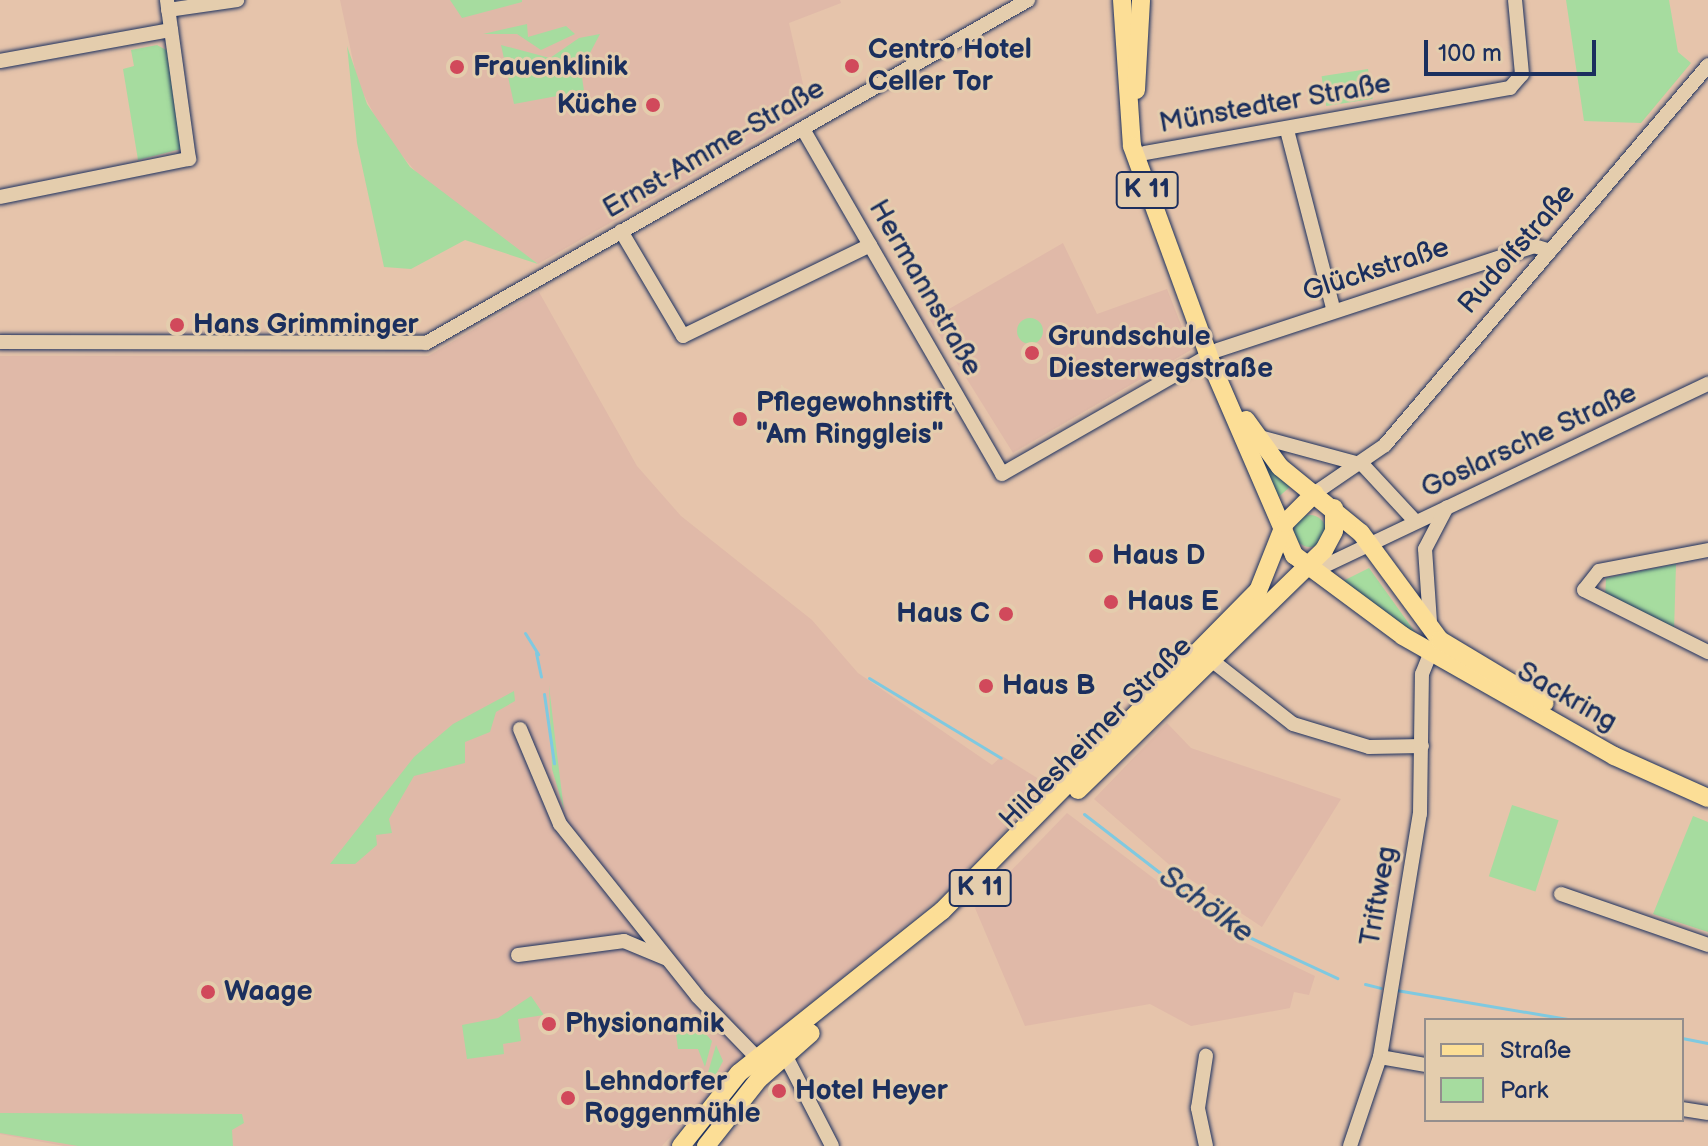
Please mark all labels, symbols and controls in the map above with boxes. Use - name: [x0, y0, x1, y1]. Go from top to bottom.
- scale bar: [1428, 24, 1600, 74]
- place label: Centro Hotel Celler Tor: [868, 33, 1032, 99]
- text: 100 m: [1438, 39, 1502, 68]
- place label: Frauenklinik: [473, 50, 628, 84]
- marker: Centro Hotel Celler Tor: [843, 57, 861, 75]
- marker: Frauenklinik: [448, 58, 466, 76]
- street label: Münstedter Straße: [1156, 67, 1394, 141]
- street label: Ernst-Amme-Straße: [597, 72, 831, 226]
- place label: Küche: [557, 88, 637, 122]
- marker: Küche: [644, 96, 662, 114]
- road number: K 11: [1115, 168, 1179, 212]
- street label: Rudolfstraße: [1451, 177, 1583, 321]
- street label: Hermannstraße: [861, 194, 989, 382]
- street label: Glückstraße: [1299, 231, 1453, 309]
- place label: Hans Grimminger: [193, 308, 419, 342]
- marker: Hans Grimminger: [168, 316, 186, 334]
- place label: Grundschule Diesterwegstraße: [1048, 320, 1273, 386]
- marker: Grundschule Diesterwegstraße: [1023, 344, 1041, 362]
- street label: Goslarsche Straße: [1416, 376, 1642, 506]
- place label: Pflegewohnstift "Am Ringgleis": [756, 386, 953, 452]
- marker: Pflegewohnstift "Am Ringgleis": [731, 410, 749, 428]
- place label: Haus D: [1112, 539, 1205, 573]
- marker: Haus D: [1087, 547, 1105, 565]
- place label: Haus E: [1127, 585, 1219, 619]
- marker: Haus E: [1102, 593, 1120, 611]
- place label: Haus C: [896, 597, 990, 631]
- marker: Haus C: [997, 605, 1015, 623]
- street label: Hildesheimer Straße: [993, 630, 1199, 836]
- street label: Sackring: [1511, 655, 1623, 739]
- place label: Haus B: [1002, 669, 1096, 703]
- marker: Haus B: [977, 677, 995, 695]
- street label: Triftweg: [1354, 844, 1404, 948]
- water label: Schölke: [1152, 859, 1260, 951]
- road number: K 11: [948, 866, 1012, 910]
- place label: Waage: [224, 975, 313, 1009]
- marker: Waage: [199, 983, 217, 1001]
- place label: Physionamik: [565, 1007, 724, 1041]
- marker: Physionamik: [540, 1015, 558, 1033]
- legend: [1424, 1018, 1684, 1122]
- text: Straße: [1500, 1036, 1571, 1065]
- place label: Lehndorfer Roggenmühle: [584, 1065, 761, 1131]
- place label: Hotel Heyer: [795, 1074, 948, 1108]
- text: Park: [1500, 1076, 1548, 1105]
- marker: Hotel Heyer: [770, 1082, 788, 1100]
- marker: Lehndorfer Roggenmühle: [559, 1089, 577, 1107]

